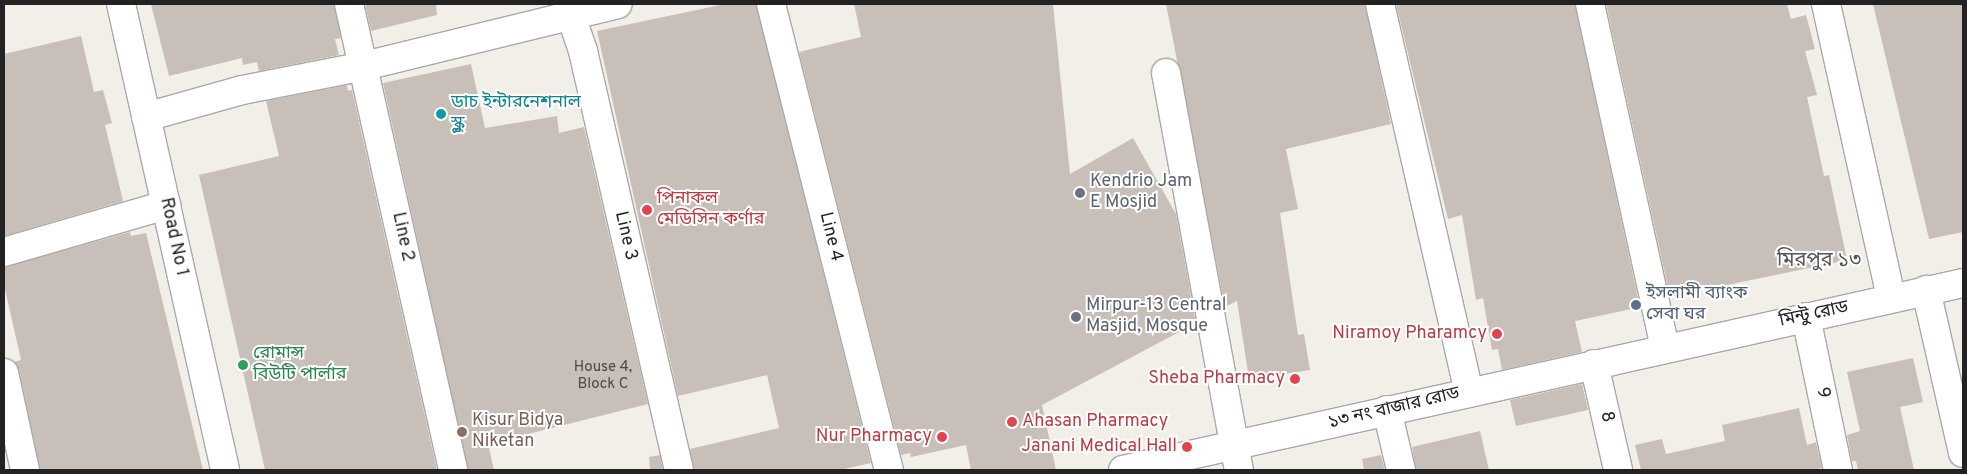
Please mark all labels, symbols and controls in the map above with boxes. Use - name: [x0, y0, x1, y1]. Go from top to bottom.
- place label: ডাচ ইন্টারনেশনাল স্কুল: [451, 93, 581, 136]
- marker: ডাচ ইন্টারনেশনাল স্কুল: [435, 108, 447, 120]
- place label: Kendrio Jam E Mosjid: [1090, 172, 1192, 214]
- marker: Kendrio Jam E Mosjid: [1074, 187, 1086, 199]
- place label: পিনাকল মেডিসিন কর্ণার: [657, 189, 764, 232]
- street label: Road No 1: [154, 196, 192, 278]
- marker: পিনাকল মেডিসিন কর্ণার: [641, 204, 653, 216]
- street label: Line 3: [609, 209, 641, 263]
- street label: Line 2: [386, 210, 418, 264]
- street label: Line 4: [813, 210, 847, 264]
- district label: মিরপুর ১৩: [1777, 249, 1861, 273]
- place label: ইসলামী ব্যাংক সেবা ঘর: [1646, 284, 1748, 326]
- place label: Mirpur-13 Central Masjid, Mosque: [1086, 296, 1226, 338]
- street label: মিন্টু রোড: [1778, 297, 1850, 333]
- marker: ইসলামী ব্যাংক সেবা ঘর: [1630, 299, 1642, 311]
- marker: Mirpur-13 Central Masjid, Mosque: [1070, 311, 1082, 323]
- place label: Niramoy Pharamcy: [1332, 323, 1487, 345]
- marker: Niramoy Pharamcy: [1491, 328, 1503, 340]
- place label: রোমান্স বিউটি পার্লার: [253, 344, 347, 386]
- house number: House 4, Block C: [574, 358, 632, 393]
- marker: রোমান্স বিউটি পার্লার: [237, 359, 249, 371]
- place label: Sheba Pharmacy: [1148, 368, 1285, 390]
- marker: Sheba Pharmacy: [1289, 373, 1301, 385]
- street label: ১৩ নং বাজার রোড: [1326, 383, 1462, 435]
- street label: 9: [1810, 385, 1834, 401]
- street label: 8: [1594, 409, 1618, 425]
- place label: Kisur Bidya Niketan: [472, 411, 563, 454]
- place label: Ahasan Pharmacy: [1022, 411, 1168, 433]
- marker: Ahasan Pharmacy: [1006, 416, 1018, 428]
- marker: Kisur Bidya Niketan: [456, 426, 468, 438]
- place label: Nur Pharmacy: [816, 426, 932, 448]
- marker: Nur Pharmacy: [936, 431, 948, 443]
- place label: Janani Medical Hall: [1021, 436, 1177, 458]
- marker: Janani Medical Hall: [1181, 441, 1193, 453]

